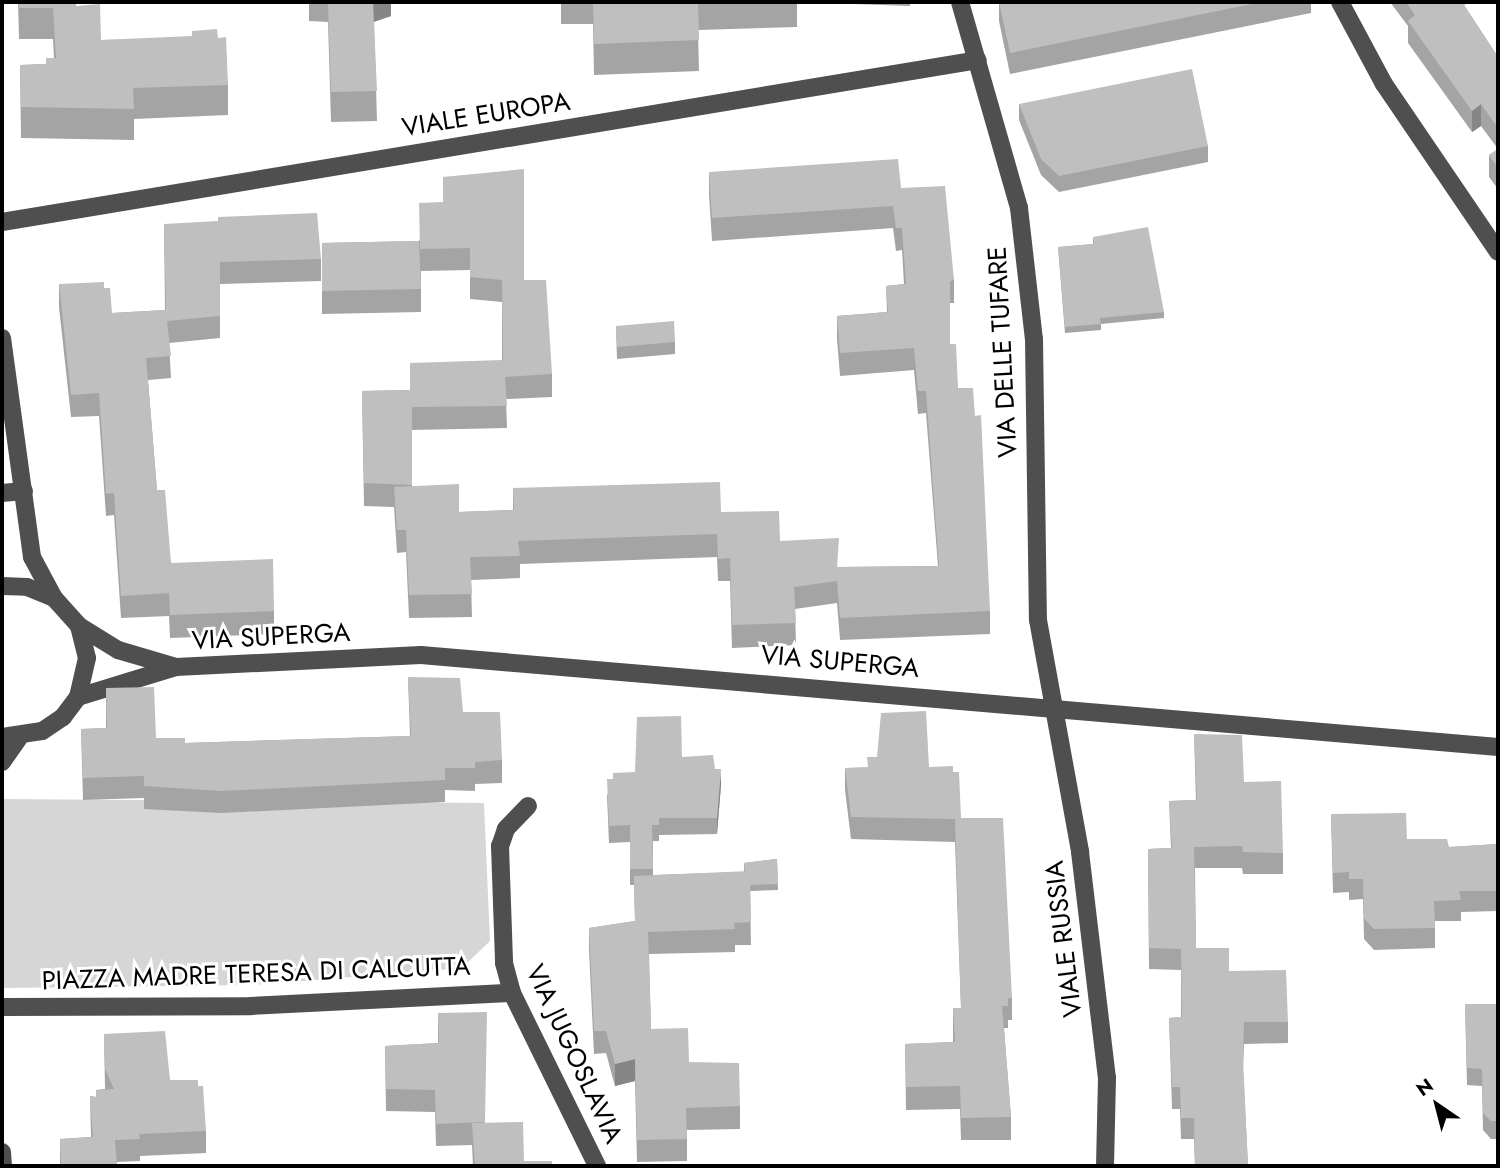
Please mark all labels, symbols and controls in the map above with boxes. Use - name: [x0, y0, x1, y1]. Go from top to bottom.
- street label: VIALE EUROPA: [400, 86, 572, 144]
- street label: VIA DELLE TUFARE: [982, 246, 1024, 458]
- street label: VIA SUPERGA: [191, 617, 351, 657]
- street label: VIA SUPERGA: [760, 640, 920, 684]
- street label: VIALE RUSSIA: [1039, 859, 1089, 1019]
- street label: PIAZZA MADRE TERESA DI CALCUTTA: [41, 951, 471, 997]
- street label: VIA JUGOSLAVIA: [519, 960, 629, 1148]
- north arrow: [1402, 1070, 1472, 1140]
- text: N: [1411, 1072, 1439, 1103]

